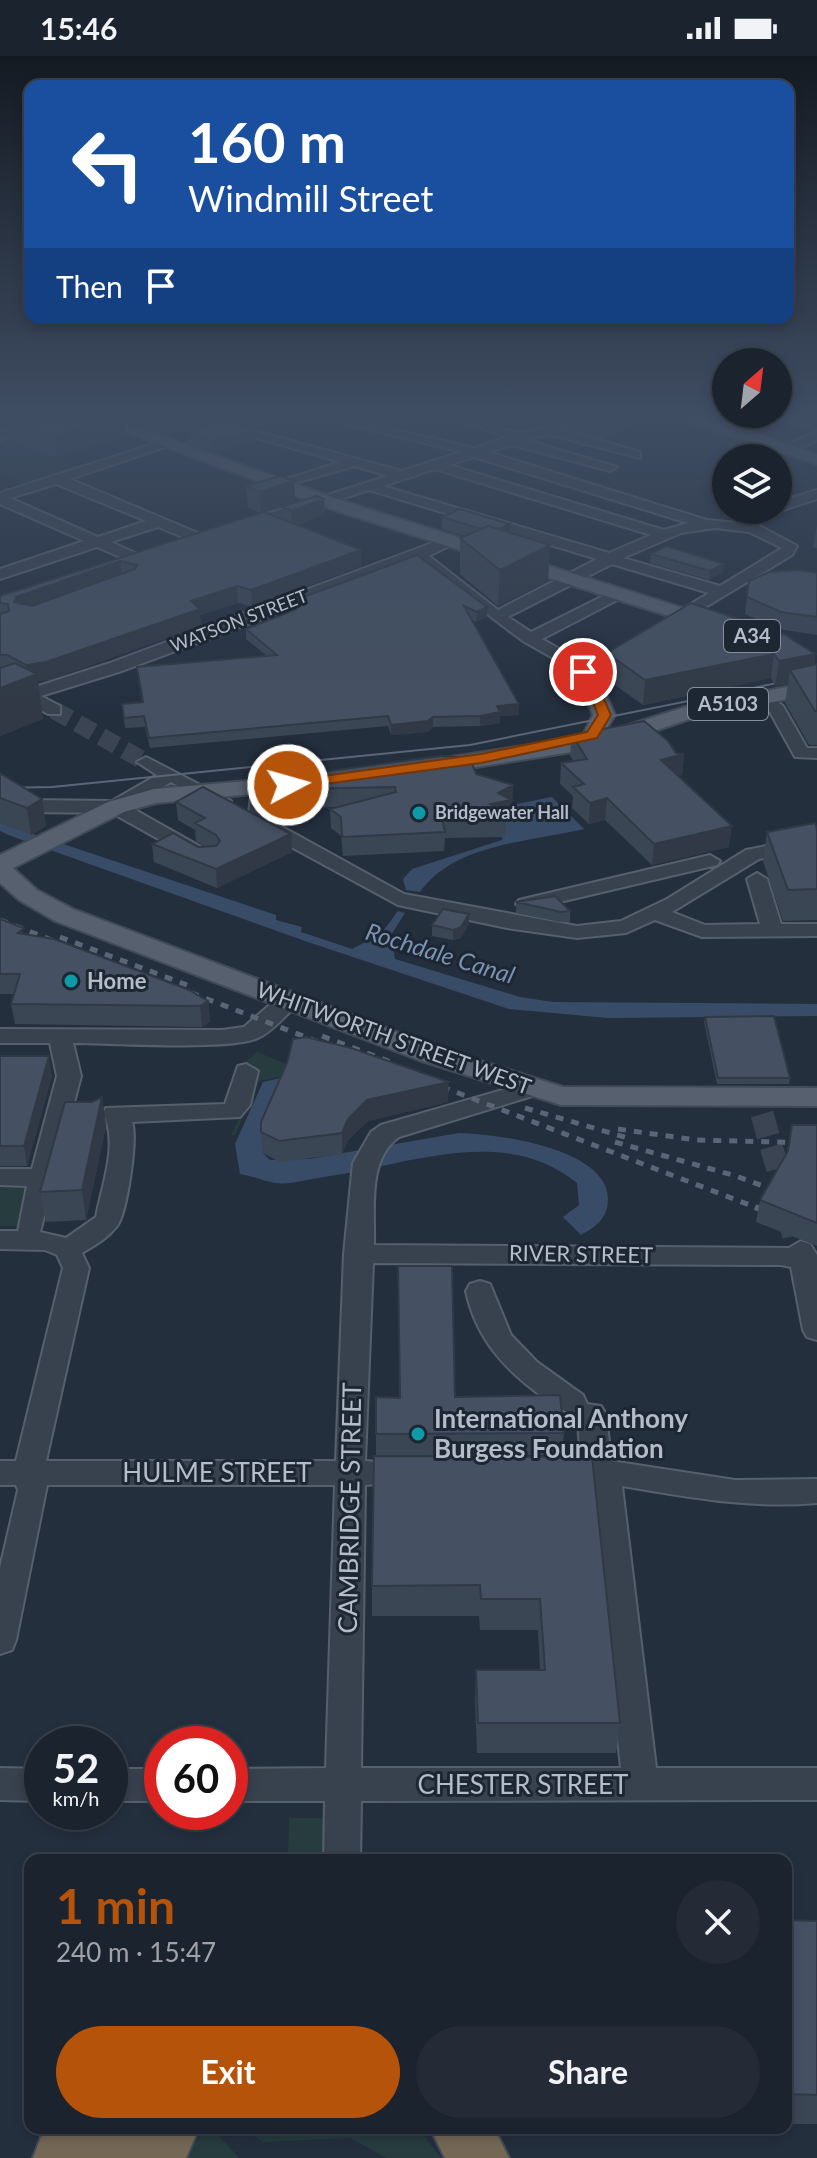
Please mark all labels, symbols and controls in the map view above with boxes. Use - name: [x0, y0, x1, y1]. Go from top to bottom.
- text: 15:46: [40, 10, 117, 46]
- text: 160 m: [188, 108, 346, 175]
- icon: left: [56, 112, 160, 216]
- text: Windmill Street: [188, 176, 433, 220]
- icon: arrive: [139, 264, 183, 308]
- text: Then: [56, 268, 123, 304]
- north arrow: [712, 348, 792, 428]
- map controls: [712, 348, 792, 524]
- button: layers: [712, 444, 792, 524]
- street label: WATSON STREET: [167, 584, 311, 656]
- road number: A34: [724, 620, 780, 652]
- pin: [549, 638, 617, 706]
- icon: arrive: [561, 650, 605, 694]
- road number: A5103: [688, 688, 768, 720]
- position arrow: [246, 743, 330, 827]
- place label: Bridgewater Hall: [435, 801, 569, 823]
- marker: Bridgewater Hall: [410, 804, 428, 822]
- water label: Rochdale Canal: [362, 916, 519, 989]
- place label: Home: [87, 967, 147, 994]
- marker: Home: [62, 972, 80, 990]
- street label: WHITWORTH STREET WEST: [253, 975, 535, 1100]
- street label: RIVER STREET: [509, 1239, 653, 1268]
- street label: CAMBRIDGE STREET: [331, 1382, 367, 1634]
- place label: International Anthony Burgess Foundation: [434, 1402, 688, 1464]
- marker: International Anthony Burgess Foundation: [409, 1425, 427, 1443]
- street label: HULME STREET: [122, 1456, 312, 1488]
- speed limit sign: 60: [144, 1726, 248, 1830]
- text: 52: [53, 1744, 99, 1792]
- street label: CHESTER STREET: [418, 1768, 628, 1800]
- text: km/h: [53, 1786, 99, 1810]
- text: 1 min: [56, 1877, 175, 1934]
- button: close: [676, 1880, 760, 1964]
- text: 240 m · 15:47: [56, 1936, 216, 1968]
- button: Exit: [56, 2026, 400, 2118]
- button: Share: [416, 2026, 760, 2118]

